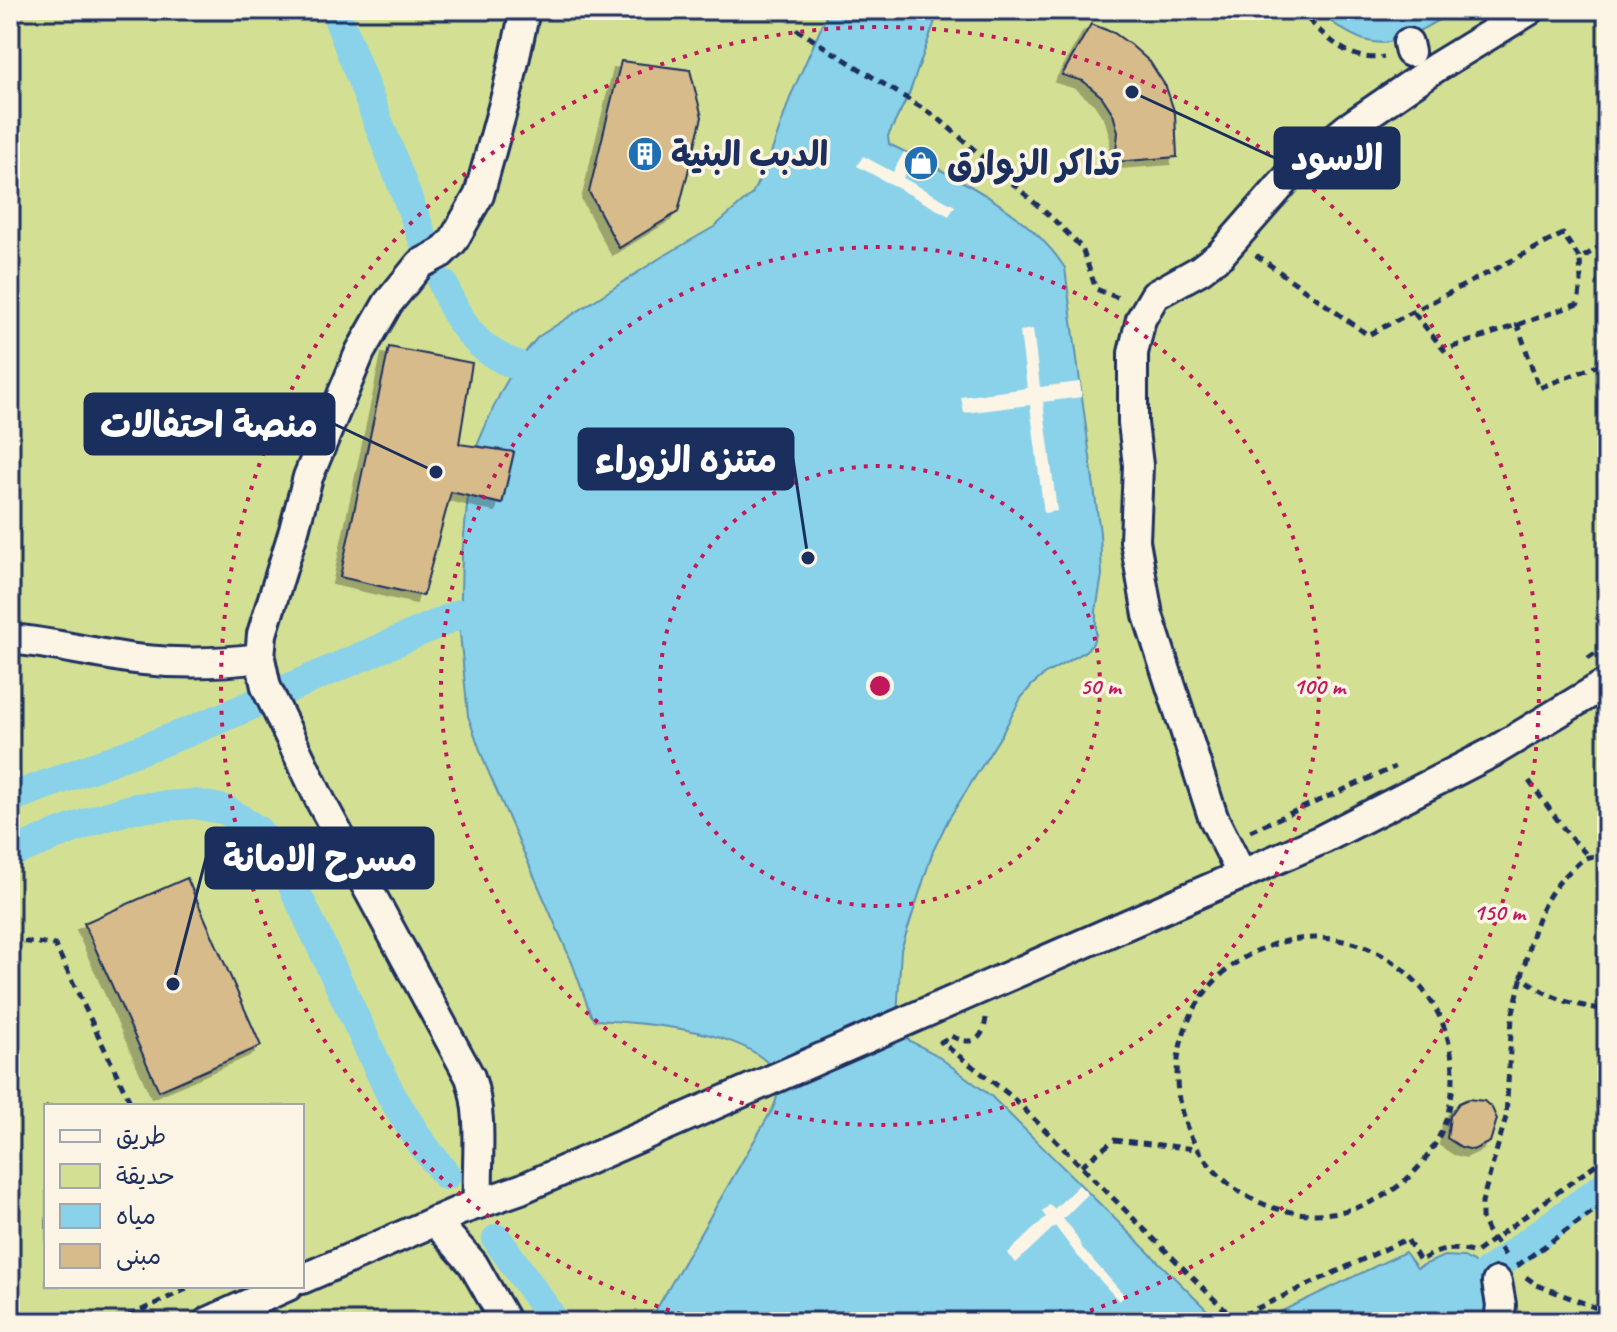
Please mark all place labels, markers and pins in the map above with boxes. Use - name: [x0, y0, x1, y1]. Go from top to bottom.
- callout: الاسود: [1275, 128, 1399, 188]
- place label: الدبب البنية: [671, 133, 828, 176]
- building icon: الدبب البنية: [626, 135, 664, 173]
- place label: تذاكر الزوارق: [947, 142, 1121, 185]
- shop icon: تذاكر الزوارق: [902, 144, 940, 182]
- callout: منصة احتفالات: [85, 394, 334, 454]
- callout: متنزه الزوراء: [579, 429, 793, 489]
- centre of rings: [866, 672, 894, 700]
- callout: مسرح الامانة: [206, 828, 433, 888]

